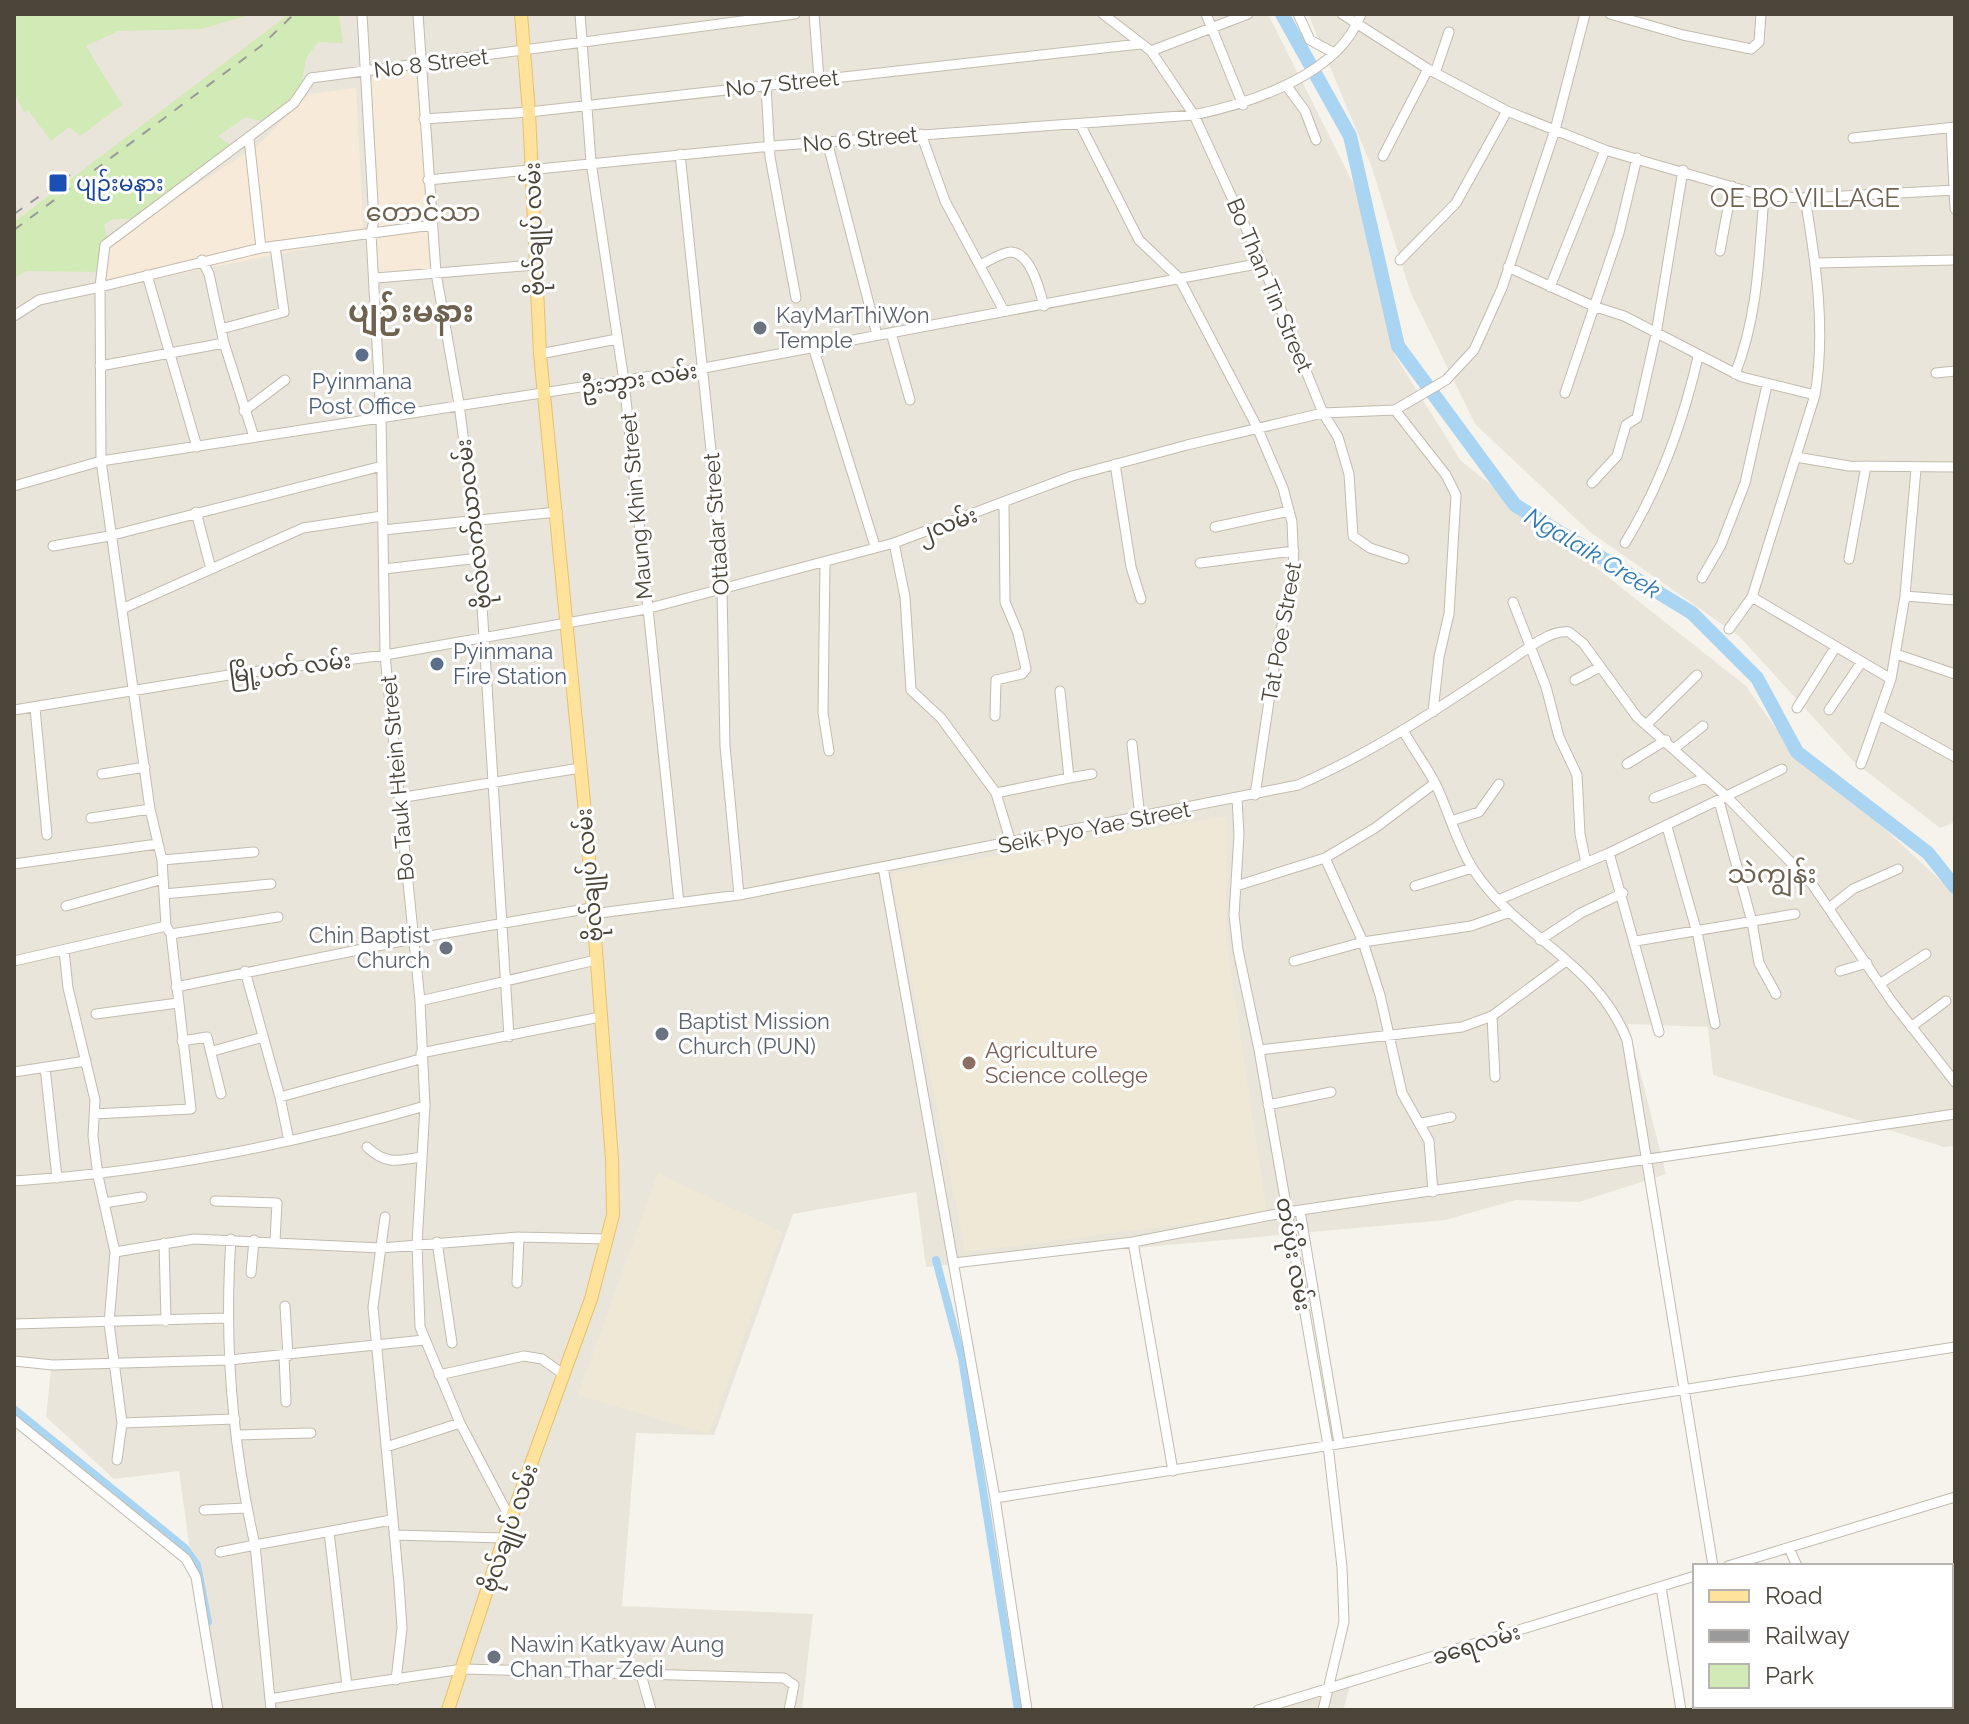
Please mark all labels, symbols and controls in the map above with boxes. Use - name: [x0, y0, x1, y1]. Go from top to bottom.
- street label: No 8 Street: [372, 43, 490, 83]
- street label: No 7 Street: [724, 64, 841, 102]
- street label: No 6 Street: [801, 121, 919, 157]
- street label: ဗိုလ်ချုပ် လမ်း: [517, 162, 555, 296]
- place label: ပျဉ်းမနား: [76, 168, 164, 202]
- marker: ပျဉ်းမနား: [47, 172, 69, 194]
- district label: OE BO VILLAGE: [1710, 183, 1900, 213]
- street label: Bo Than Tin Street: [1222, 194, 1319, 376]
- district label: တောင်သာ: [365, 195, 481, 227]
- district label: ပျဉ်းမနား: [348, 291, 474, 337]
- place label: KayMarThiWon Temple: [776, 302, 930, 353]
- marker: KayMarThiWon Temple: [751, 319, 769, 337]
- marker: Pyinmana Post Office: [353, 346, 371, 364]
- street label: ဦးဘွား လမ်း: [579, 355, 700, 406]
- place label: Pyinmana Post Office: [308, 368, 416, 419]
- street label: Maung Khin Street: [615, 411, 657, 601]
- street label: ဗိုလ်လက်ယာလမ်း: [448, 437, 501, 611]
- street label: Ottadar Street: [698, 451, 734, 596]
- street label: ၂လမ်း: [913, 499, 982, 552]
- water label: Ngalaik Creek: [1520, 501, 1666, 605]
- street label: Tat Poe Street: [1256, 559, 1306, 704]
- place label: Pyinmana Fire Station: [453, 638, 567, 689]
- street label: မြို့ပတ် လမ်း: [227, 645, 353, 692]
- marker: Pyinmana Fire Station: [428, 655, 446, 673]
- street label: Bo Tauk Htein Street: [375, 673, 419, 882]
- street label: Seik Pyo Yae Street: [996, 795, 1193, 858]
- street label: ဗိုလ်ချုပ် လမ်း: [568, 807, 614, 943]
- district label: သဲကျွန်း: [1727, 857, 1817, 897]
- place label: Chin Baptist Church: [309, 922, 431, 973]
- marker: Chin Baptist Church: [437, 939, 455, 957]
- place label: Baptist Mission Church (PUN): [678, 1008, 830, 1059]
- marker: Baptist Mission Church (PUN): [653, 1025, 671, 1043]
- place label: Agriculture Science college: [985, 1037, 1148, 1088]
- marker: Agriculture Science college: [960, 1054, 978, 1072]
- street label: တပ်ပိုး လမ်း: [1266, 1195, 1319, 1314]
- street label: ဗိုလ်ချုပ် လမ်း: [473, 1460, 549, 1597]
- legend: [1693, 1564, 1953, 1708]
- text: Road: [1765, 1581, 1823, 1610]
- street label: ခရေလမ်း: [1428, 1616, 1525, 1675]
- text: Railway: [1765, 1621, 1850, 1650]
- place label: Nawin Katkyaw Aung Chan Thar Zedi: [510, 1631, 724, 1682]
- marker: Nawin Katkyaw Aung Chan Thar Zedi: [485, 1648, 503, 1666]
- text: Park: [1765, 1661, 1814, 1690]

